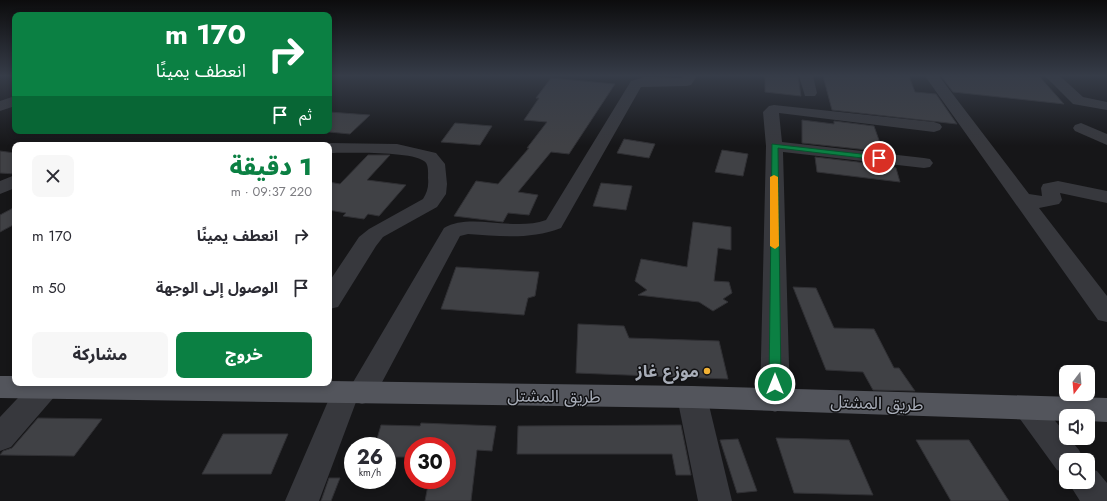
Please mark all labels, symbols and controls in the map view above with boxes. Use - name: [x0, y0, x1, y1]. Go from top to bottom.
- text: 170 m: [165, 14, 246, 55]
- icon: right: [260, 28, 312, 80]
- text: انعطف يمينًا: [156, 58, 246, 84]
- icon: arrive: [269, 104, 291, 126]
- text: ثم: [299, 104, 312, 126]
- pin: [862, 141, 896, 175]
- icon: arrive: [868, 147, 890, 169]
- text: 1 دقيقة: [229, 149, 312, 184]
- button: close: [32, 155, 74, 197]
- text: 220 m · 09:37: [231, 182, 312, 201]
- text: 170 m: [32, 225, 72, 247]
- text: انعطف يمينًا: [197, 225, 278, 247]
- icon: right: [290, 225, 312, 247]
- text: 50 m: [32, 277, 66, 299]
- text: الوصول إلى الوجهة: [156, 277, 278, 299]
- icon: arrive: [290, 277, 312, 299]
- button: مشاركة: [32, 332, 168, 378]
- button: خروج: [176, 332, 312, 378]
- place label: موزع غاز: [635, 359, 699, 384]
- position arrow: [754, 363, 796, 405]
- north arrow: [1059, 365, 1095, 401]
- map controls: [1059, 365, 1095, 489]
- marker: موزع غاز: [702, 366, 712, 376]
- street label: طريق المشتل: [507, 383, 601, 409]
- street label: طريق المشتل: [830, 389, 924, 417]
- button: sound: [1059, 409, 1095, 445]
- speed limit sign: 30: [404, 437, 456, 489]
- text: 26: [357, 443, 383, 472]
- button: search: [1059, 453, 1095, 489]
- text: km/h: [359, 465, 381, 480]

